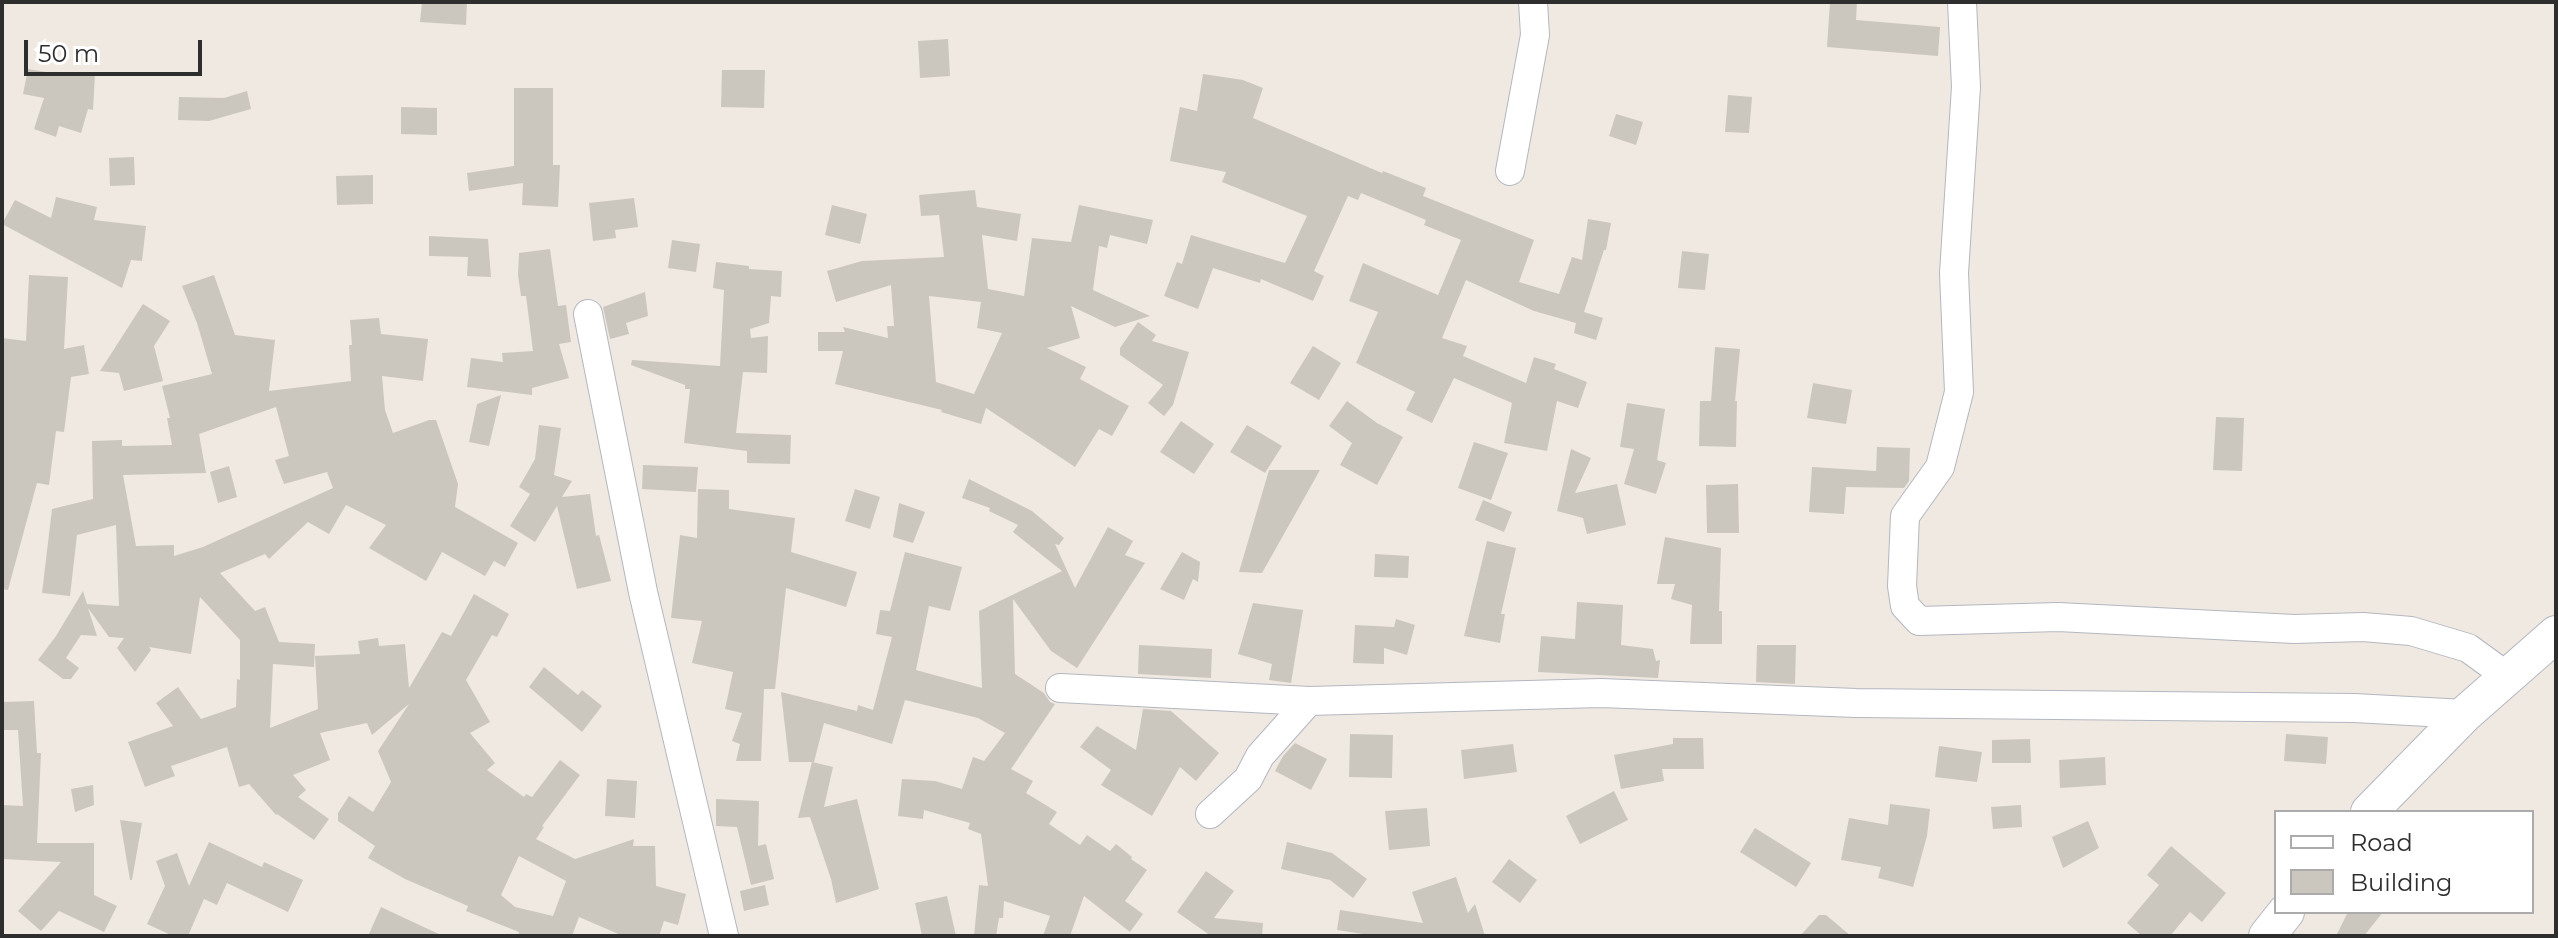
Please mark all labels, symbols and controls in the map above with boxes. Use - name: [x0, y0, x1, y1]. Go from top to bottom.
- scale bar: [28, 24, 206, 74]
- text: 50 m: [38, 39, 99, 68]
- legend: [2274, 810, 2534, 914]
- text: Road: [2350, 828, 2413, 857]
- text: Building: [2350, 868, 2453, 897]

